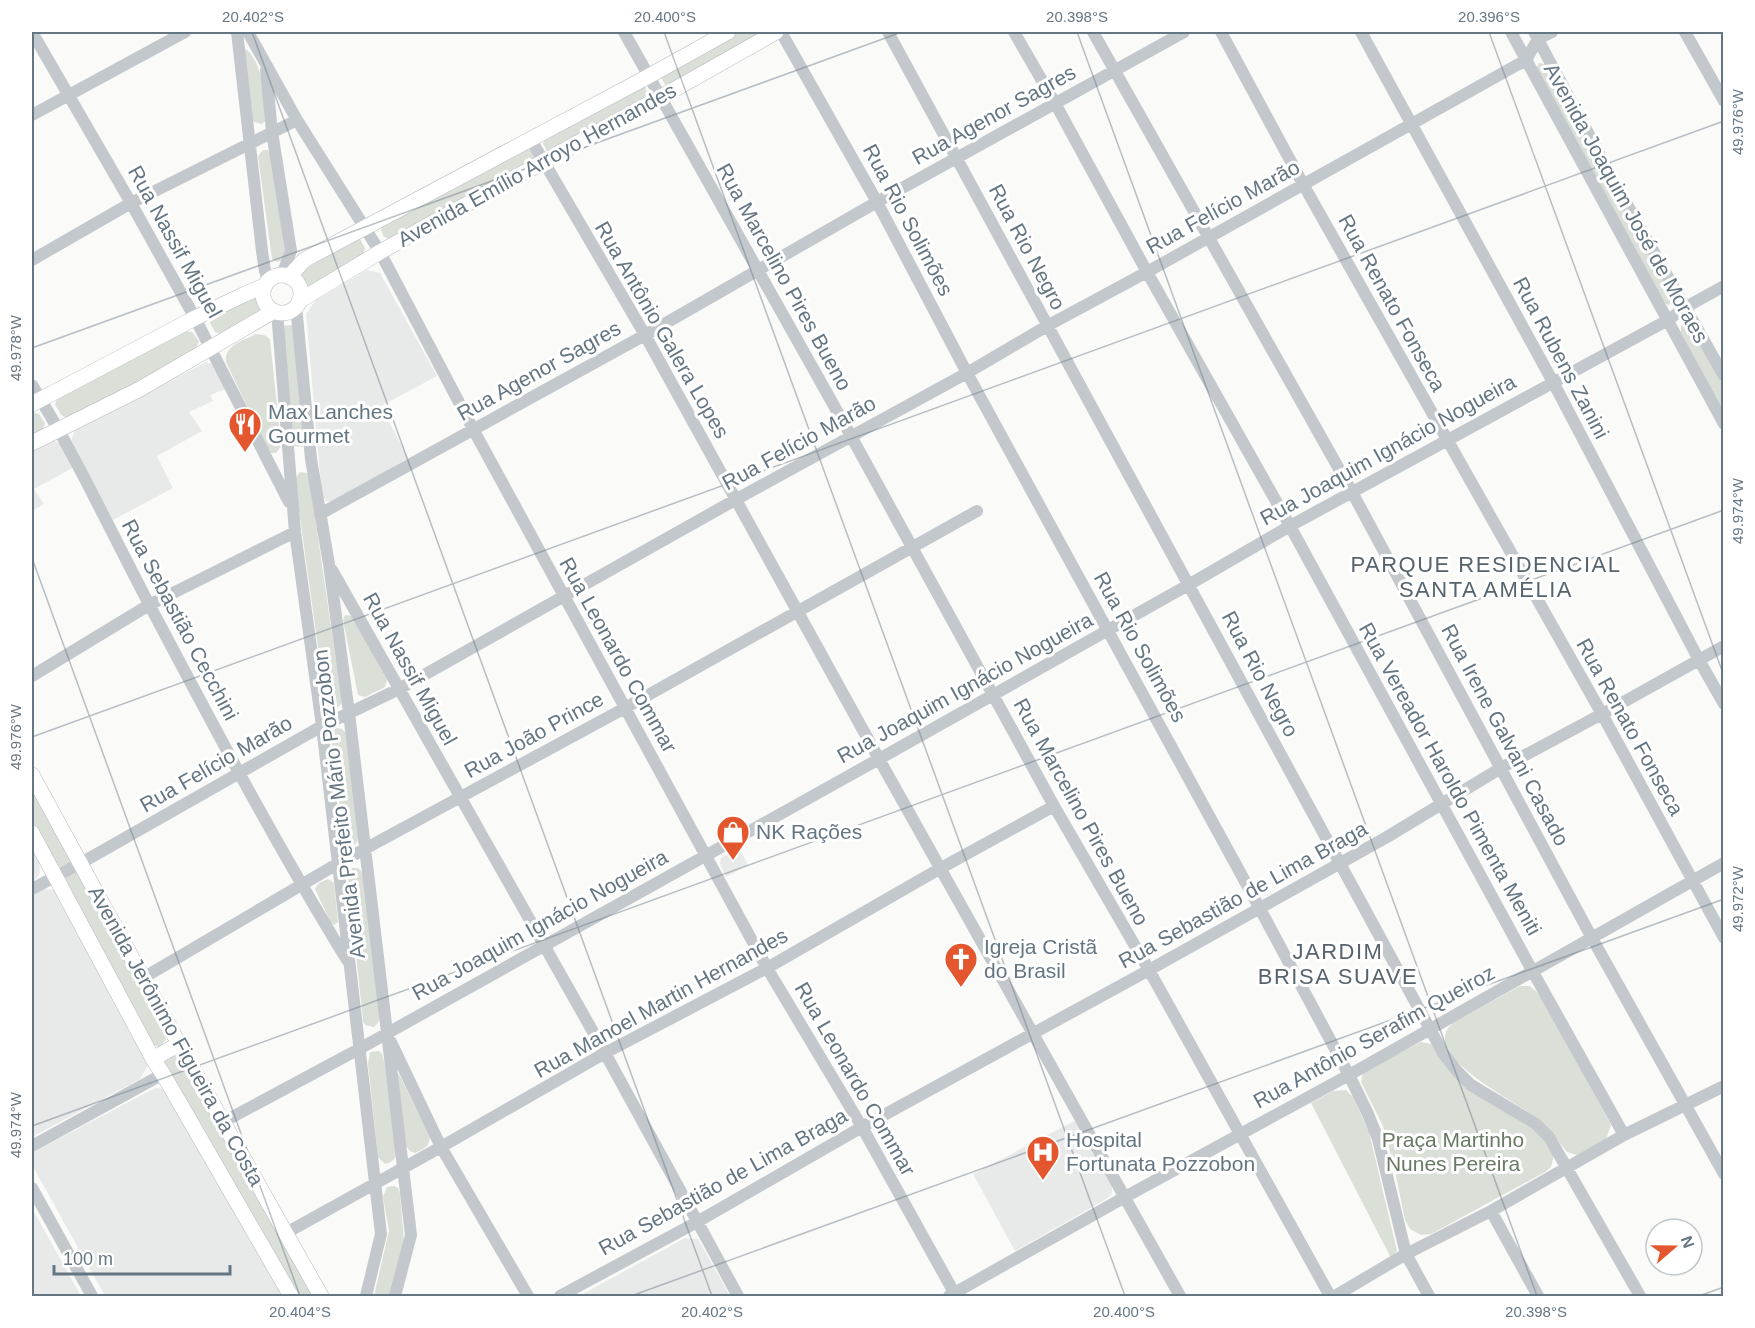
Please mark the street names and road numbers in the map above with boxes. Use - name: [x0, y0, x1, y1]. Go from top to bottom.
- street label: Avenida Joaquim José de Moraes: [1540, 59, 1713, 347]
- street label: Rua Agenor Sagres: [908, 60, 1079, 169]
- street label: Avenida Emílio Arroyo Hernandes: [394, 78, 680, 251]
- street label: Rua Rio Solimões: [859, 140, 958, 299]
- street label: Rua Felício Marão: [1142, 155, 1303, 258]
- street label: Rua Marcelino Pires Bueno: [712, 159, 856, 394]
- street label: Rua Nassif Miguel: [124, 162, 227, 322]
- street label: Rua Rio Negro: [985, 180, 1070, 313]
- street label: Rua Renato Fonseca: [1334, 210, 1451, 395]
- street label: Rua Antônio Galera Lopes: [591, 217, 734, 442]
- street label: Rua Rubens Zanini: [1509, 273, 1614, 443]
- street label: Rua Agenor Sagres: [453, 316, 624, 425]
- street label: Rua Joaquim Ignácio Nogueira: [1256, 369, 1520, 530]
- street label: Rua Felício Marão: [718, 391, 879, 494]
- street label: Rua Sebastião Cecchini: [118, 515, 243, 724]
- street label: Rua Leonardo Commar: [555, 553, 682, 756]
- street label: Rua Rio Solimões: [1090, 568, 1191, 726]
- street label: Rua Nassif Miguel: [359, 589, 462, 749]
- street label: Rua Joaquim Ignácio Nogueira: [833, 607, 1097, 768]
- street label: Rua Rio Negro: [1218, 607, 1303, 740]
- street label: Rua Vereador Haroldo Pimenta Meniti: [1355, 619, 1546, 939]
- street label: Rua Irene Galvani Casado: [1437, 620, 1574, 849]
- street label: Rua Renato Fonseca: [1572, 634, 1689, 819]
- street label: Avenida Prefeito Mário Pozzobon: [308, 648, 369, 960]
- street label: Rua João Prince: [460, 687, 607, 782]
- street label: Rua Marcelino Pires Bueno: [1009, 694, 1153, 929]
- street label: Rua Felício Marão: [136, 711, 296, 816]
- street label: Rua Sebastião de Lima Braga: [1115, 816, 1371, 973]
- street label: Rua Joaquim Ignácio Nogueira: [408, 844, 672, 1005]
- street label: Avenida Jerônimo Figueira da Costa: [84, 882, 269, 1190]
- street label: Rua Manoel Martin Hernandes: [530, 923, 791, 1082]
- street label: Rua Antônio Serafim Queiroz: [1249, 961, 1498, 1113]
- street label: Rua Leonardo Commar: [791, 978, 920, 1180]
- street label: Rua Sebastião de Lima Braga: [595, 1103, 851, 1260]

